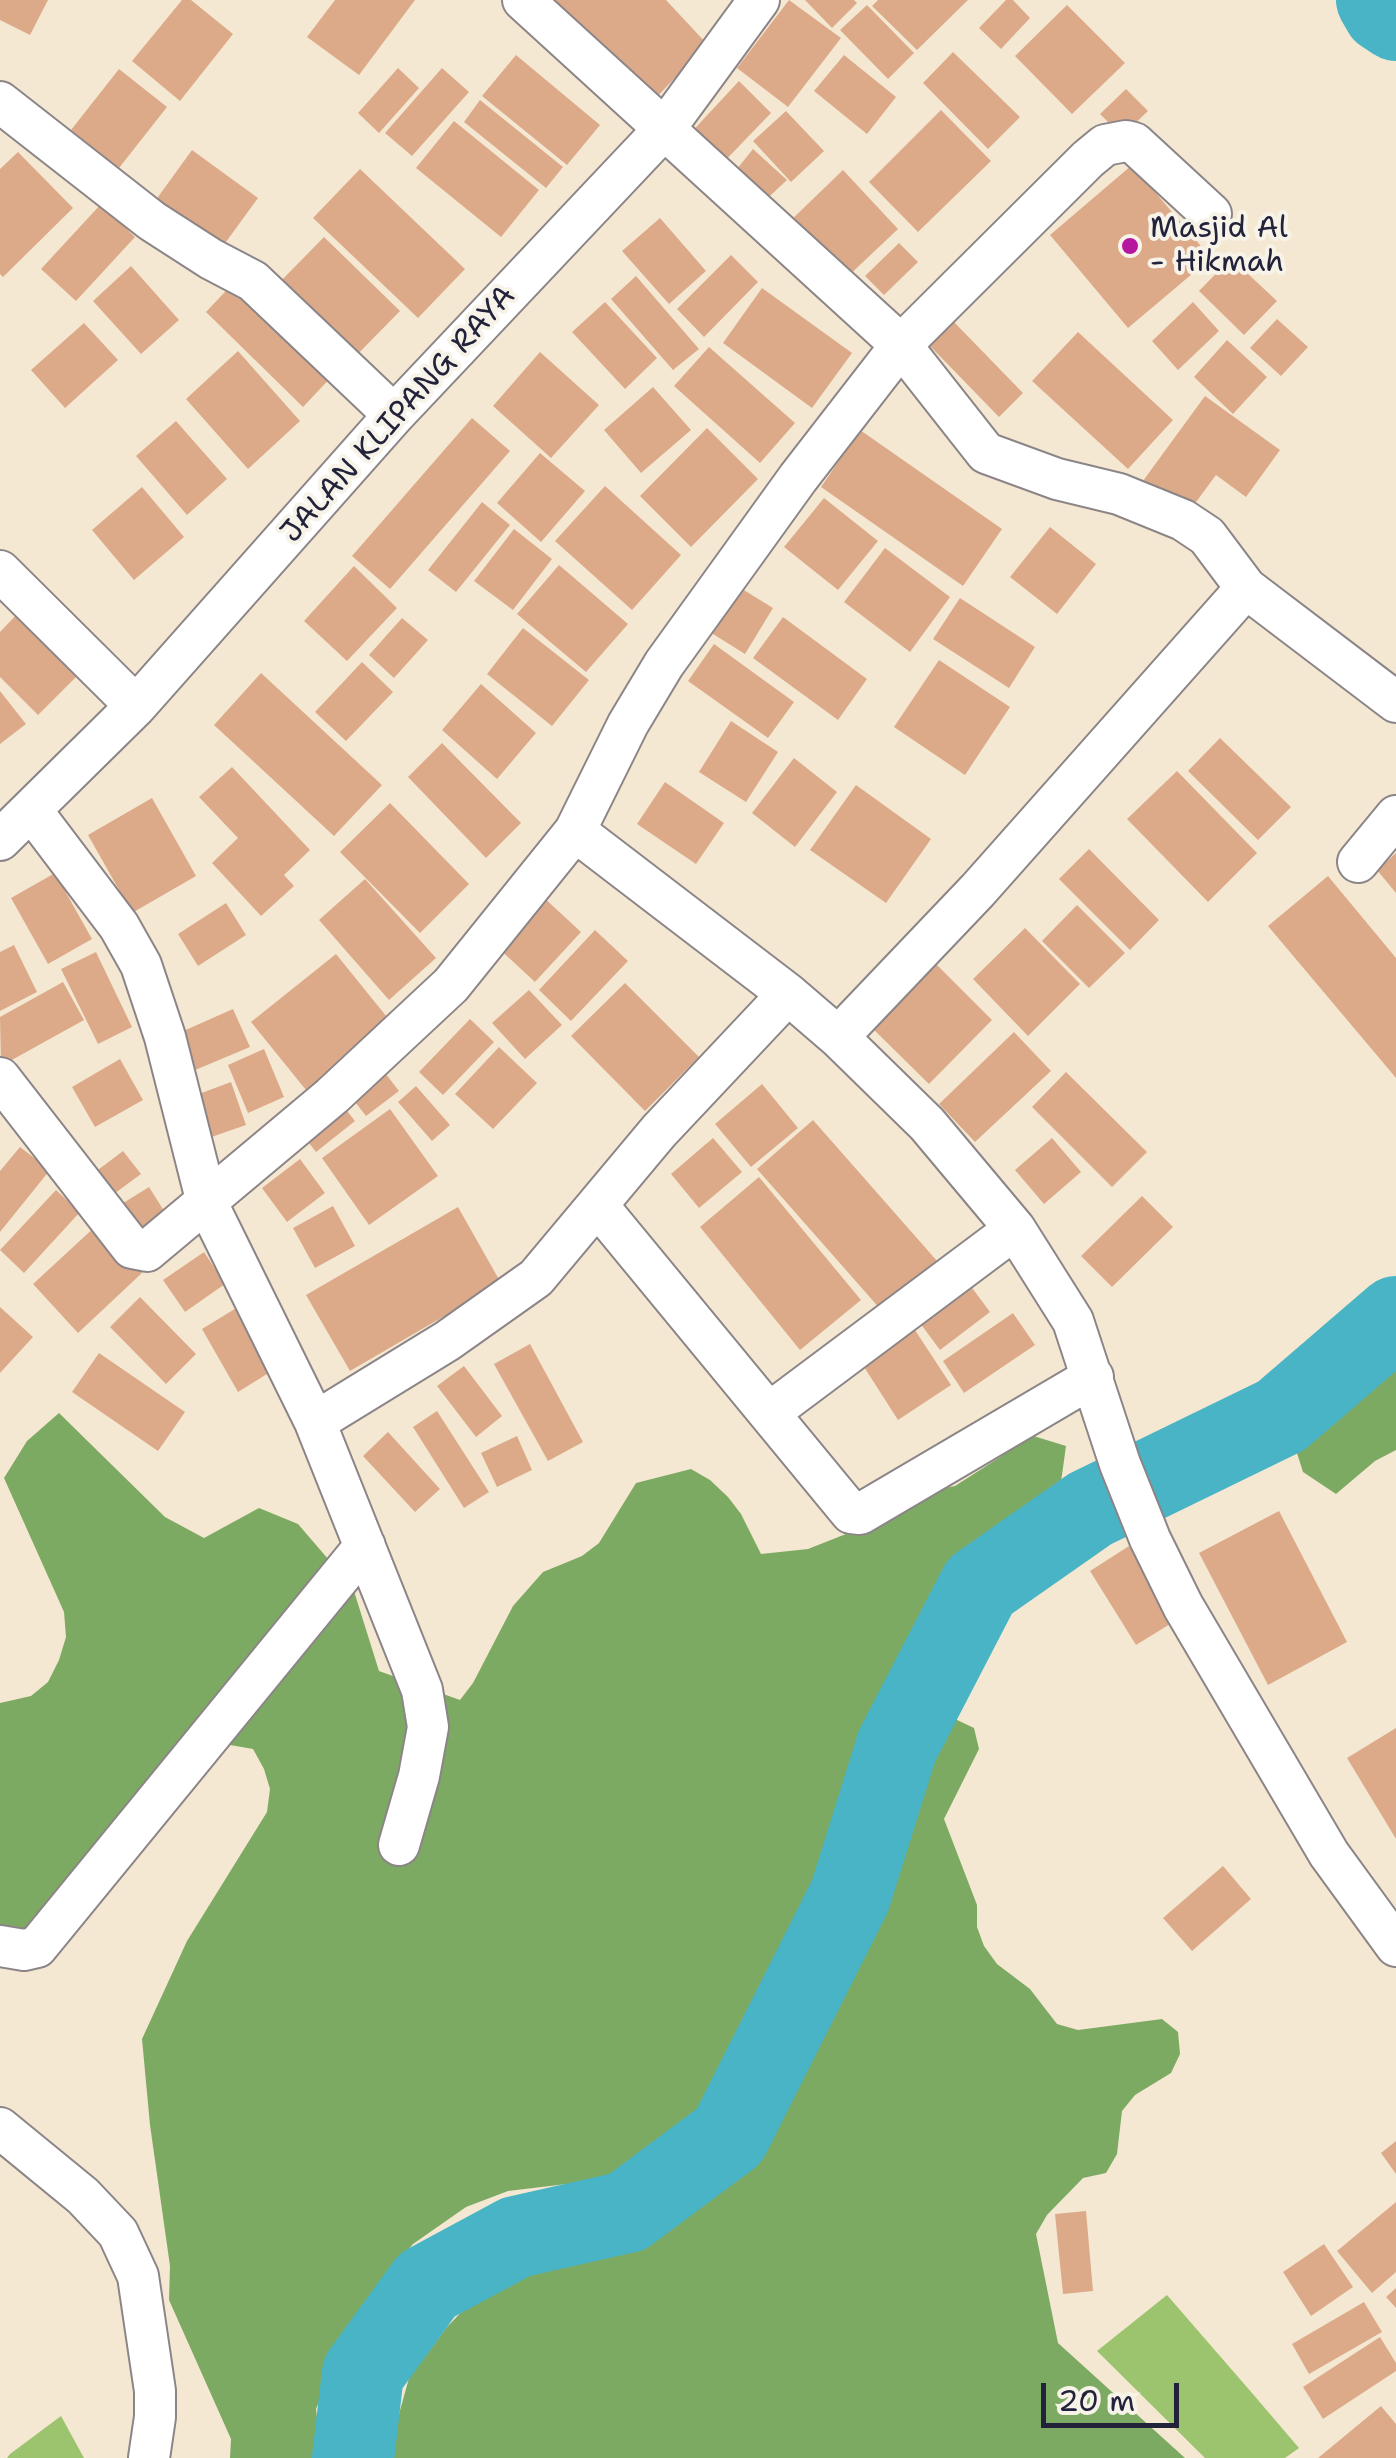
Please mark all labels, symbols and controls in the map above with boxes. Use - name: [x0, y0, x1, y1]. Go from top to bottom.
- place label: Masjid Al - Hikmah: [1150, 211, 1288, 282]
- marker: Masjid Al - Hikmah: [1119, 235, 1141, 257]
- street label: JALAN KLIPANG RAYA: [274, 279, 524, 551]
- scale bar: [1046, 2363, 1184, 2425]
- text: 20 m: [1058, 2380, 1135, 2421]

